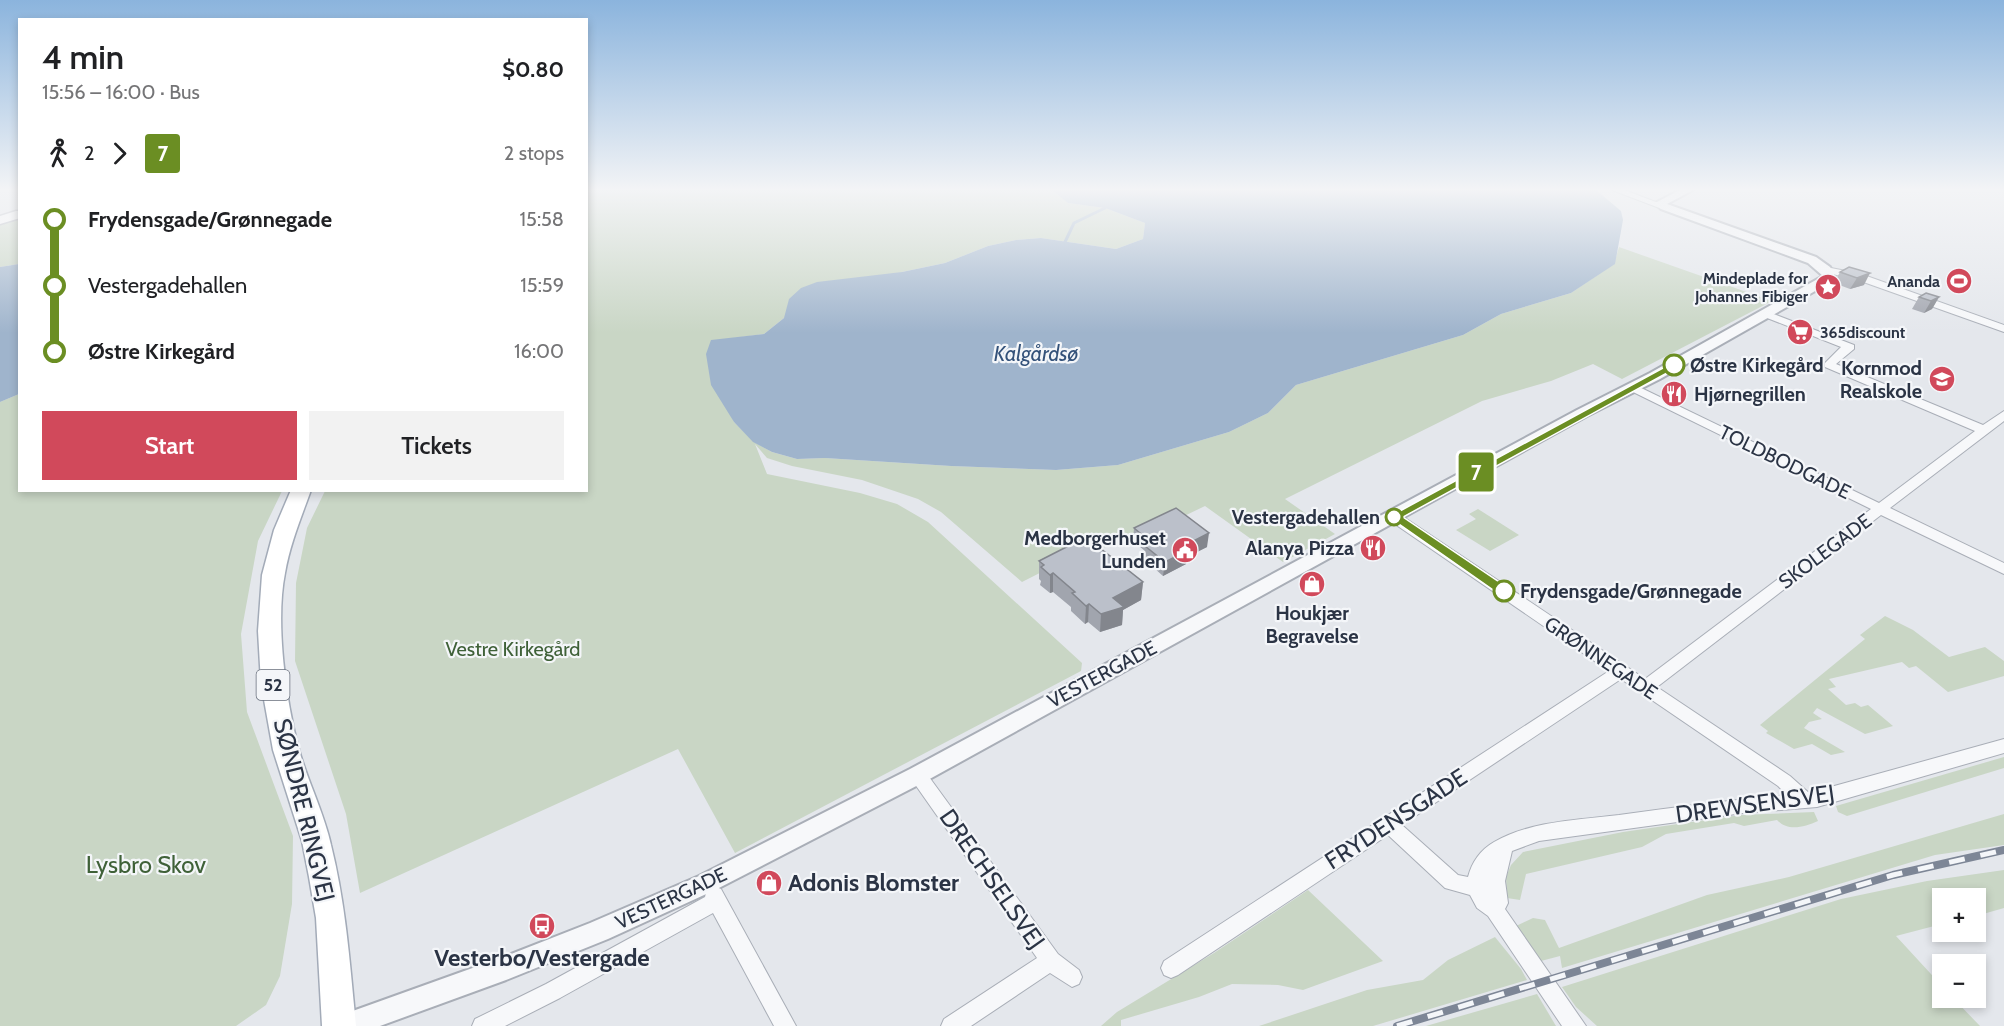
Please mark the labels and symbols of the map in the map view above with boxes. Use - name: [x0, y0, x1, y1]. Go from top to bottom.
- sports icon: Ananda: [1944, 266, 1974, 296]
- place label: Mindeplade for Johannes Fibiger: [1694, 269, 1809, 306]
- place icon: Mindeplade for Johannes Fibiger: [1813, 272, 1843, 302]
- place label: Ananda: [1887, 272, 1940, 291]
- supermarket icon: 365discount: [1785, 317, 1815, 347]
- place label: 365discount: [1820, 323, 1906, 342]
- water label: Kalgårdsø: [994, 341, 1079, 366]
- place label: Østre Kirkegård: [1690, 353, 1824, 377]
- marker: Østre Kirkegård: [1663, 354, 1685, 376]
- place label: Kornmod Realskole: [1840, 356, 1922, 403]
- school or university icon: Kornmod Realskole: [1927, 364, 1957, 394]
- restaurant icon: Hjørnegrillen: [1659, 379, 1689, 409]
- place label: Hjørnegrillen: [1694, 382, 1806, 406]
- street label: TOLDBODGADE: [1715, 420, 1855, 504]
- line badge: 7: [1456, 452, 1496, 492]
- place label: Vestergadehallen: [1232, 505, 1380, 529]
- marker: Vestergadehallen: [1385, 508, 1403, 526]
- street label: SKOLEGADE: [1774, 508, 1876, 594]
- place label: Medborgerhuset Lunden: [1024, 526, 1166, 573]
- restaurant icon: Alanya Pizza: [1358, 533, 1388, 563]
- public building icon: Medborgerhuset Lunden: [1170, 535, 1200, 565]
- place label: Alanya Pizza: [1245, 536, 1354, 560]
- shop icon: Houkjær Begravelse: [1297, 569, 1327, 599]
- place label: Frydensgade/Grønnegade: [1520, 579, 1742, 603]
- marker: Frydensgade/Grønnegade: [1493, 580, 1515, 602]
- place label: Houkjær Begravelse: [1266, 601, 1358, 648]
- street label: GRØNNEGADE: [1540, 611, 1662, 705]
- street label: VESTERGADE: [1043, 635, 1161, 713]
- park label: Vestre Kirkegård: [446, 637, 580, 661]
- road number: 52: [256, 670, 290, 700]
- street label: SØNDRE RINGVEJ: [268, 715, 341, 904]
- street label: FRYDENSGADE: [1319, 762, 1472, 875]
- street label: DREWSENSVEJ: [1674, 778, 1836, 829]
- street label: DRECHSELSVEJ: [933, 803, 1051, 954]
- park label: Lysbro Skov: [86, 850, 206, 879]
- street label: VESTERGADE: [611, 862, 731, 934]
- shop icon: Adonis Blomster: [754, 868, 784, 898]
- place label: Adonis Blomster: [788, 868, 959, 897]
- bus stop icon: Vesterbo/Vestergade: [527, 911, 557, 941]
- place label: Vesterbo/Vestergade: [434, 943, 650, 972]

